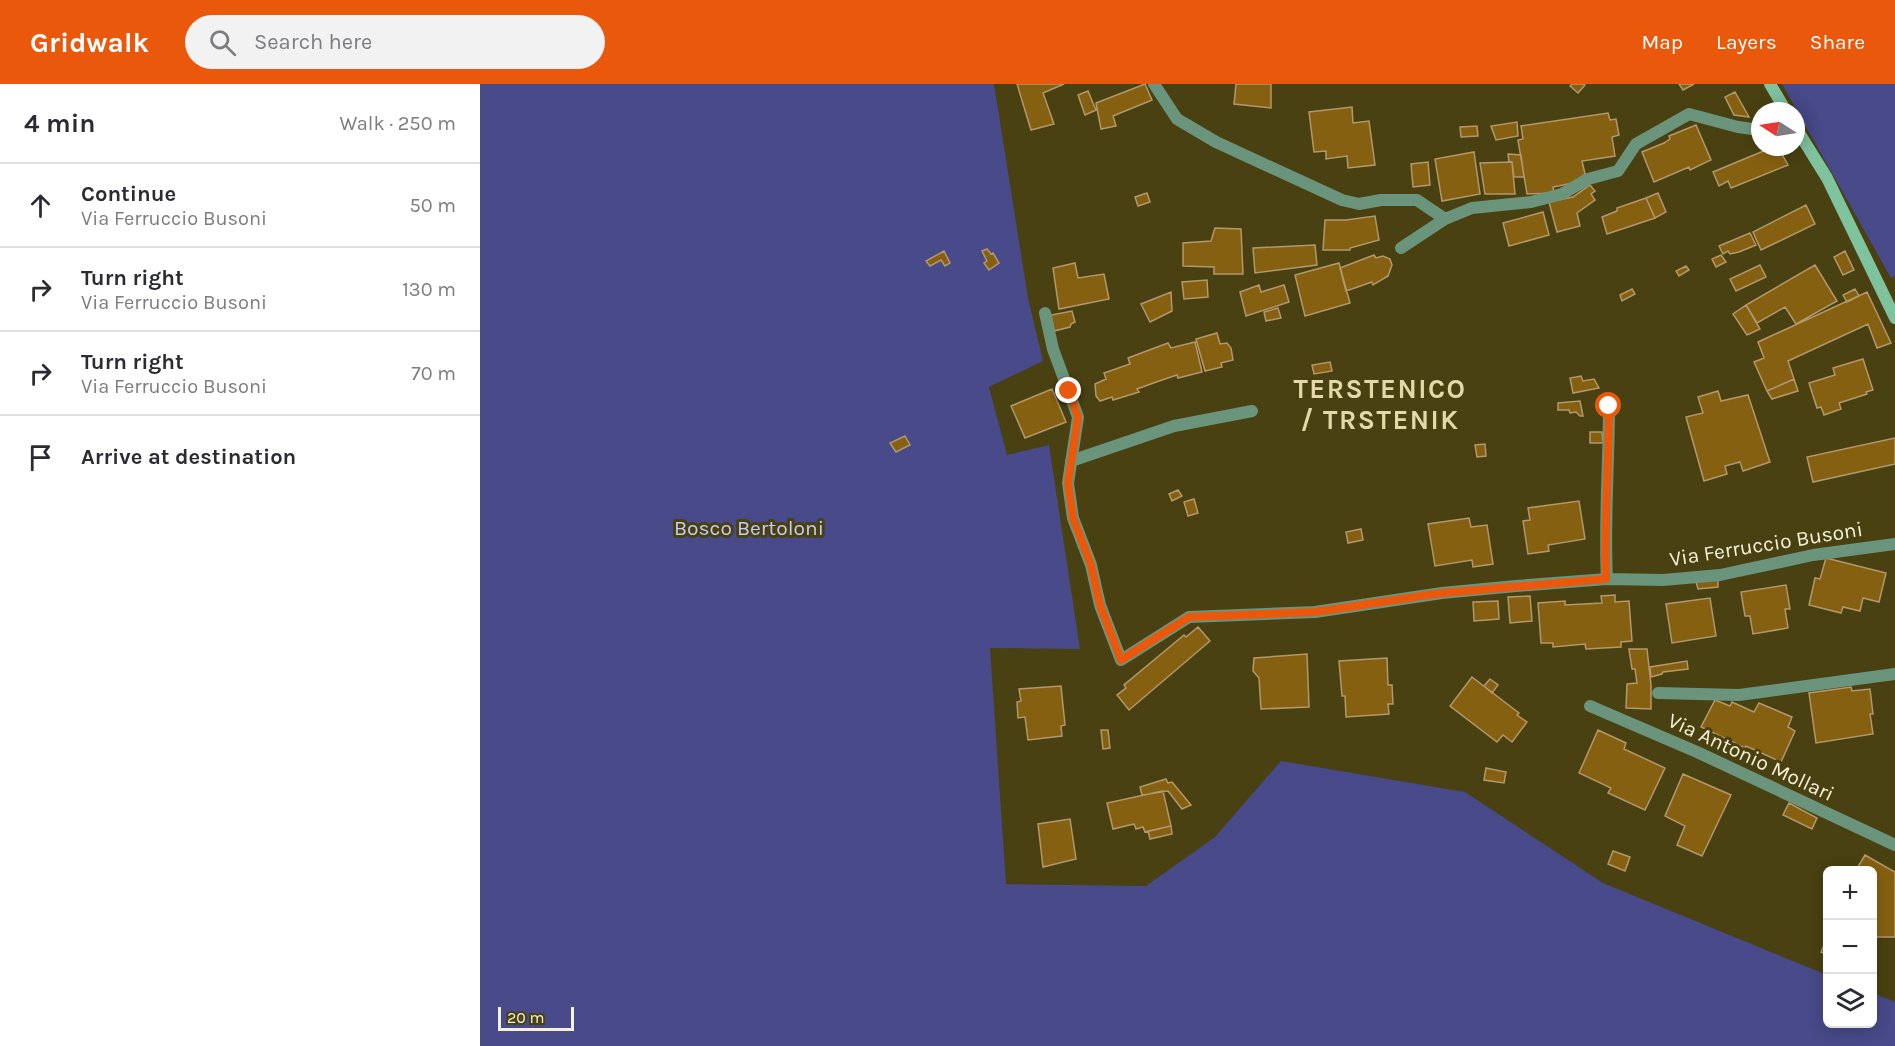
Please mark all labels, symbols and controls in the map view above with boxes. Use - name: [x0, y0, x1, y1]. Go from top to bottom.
- search box: [185, 15, 605, 69]
- text: Gridwalk: [30, 26, 149, 59]
- icon: search: [206, 26, 239, 59]
- text: Search here: [254, 29, 372, 55]
- text: Map: [1641, 30, 1683, 54]
- text: Layers: [1716, 30, 1777, 54]
- text: Share: [1810, 30, 1865, 54]
- north arrow: [1751, 102, 1805, 156]
- text: 4 min: [24, 108, 95, 139]
- text: Walk · 250 m: [340, 112, 456, 135]
- text: Continue: [81, 181, 176, 207]
- icon: ahead: [24, 189, 57, 222]
- text: 50 m: [409, 194, 456, 217]
- text: Via Ferruccio Busoni: [81, 207, 267, 230]
- text: Turn right: [81, 265, 184, 291]
- icon: right: [24, 273, 57, 306]
- text: 130 m: [402, 278, 456, 301]
- text: Via Ferruccio Busoni: [81, 291, 267, 314]
- text: Turn right: [81, 349, 184, 375]
- icon: right: [24, 357, 57, 390]
- text: 70 m: [411, 362, 456, 385]
- district label: TERSTENICO / TRSTENIK: [1293, 373, 1467, 436]
- text: Via Ferruccio Busoni: [81, 375, 267, 398]
- route end: [1055, 377, 1081, 403]
- route start: [1595, 392, 1621, 418]
- icon: arrive: [24, 441, 57, 474]
- text: Arrive at destination: [81, 444, 296, 470]
- park label: Bosco Bertoloni: [674, 516, 824, 540]
- street label: Via Ferruccio Busoni: [1668, 517, 1864, 571]
- street label: Via Antonio Mollari: [1664, 708, 1838, 806]
- map controls: [1823, 866, 1877, 1028]
- button: +: [1823, 866, 1877, 920]
- button: −: [1823, 920, 1877, 974]
- button: layers: [1823, 974, 1877, 1028]
- scale bar: [498, 1004, 574, 1032]
- text: 20 m: [507, 1008, 545, 1027]

